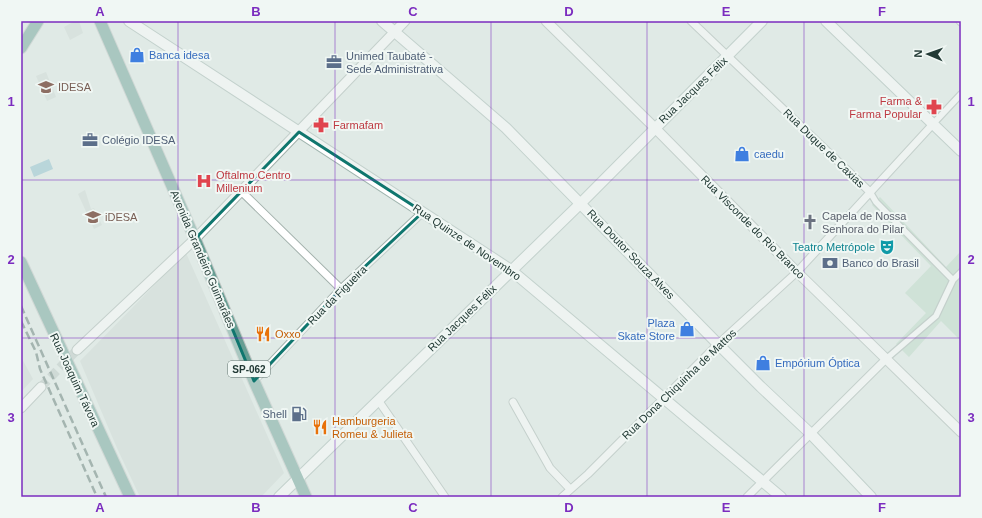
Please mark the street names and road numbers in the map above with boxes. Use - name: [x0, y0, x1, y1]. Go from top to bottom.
- street label: Rua Jacques Félix: [656, 54, 730, 126]
- street label: Rua Duque de Caxias: [781, 106, 867, 190]
- street label: Rua Visconde do Rio Branco: [699, 173, 807, 281]
- street label: Avenida Grandeiro Guimarães: [168, 188, 238, 330]
- street label: Rua Quinze de Novembro: [411, 201, 523, 283]
- street label: Rua Doutor Souza Alves: [585, 207, 677, 302]
- street label: Rua da Figueira: [305, 262, 370, 327]
- street label: Rua Jacques Félix: [425, 282, 499, 354]
- street label: Rua Dona Chiquinha de Mattos: [620, 326, 739, 442]
- street label: Rua Joaquim Távora: [48, 331, 102, 430]
- road number: SP-062: [228, 361, 270, 377]

